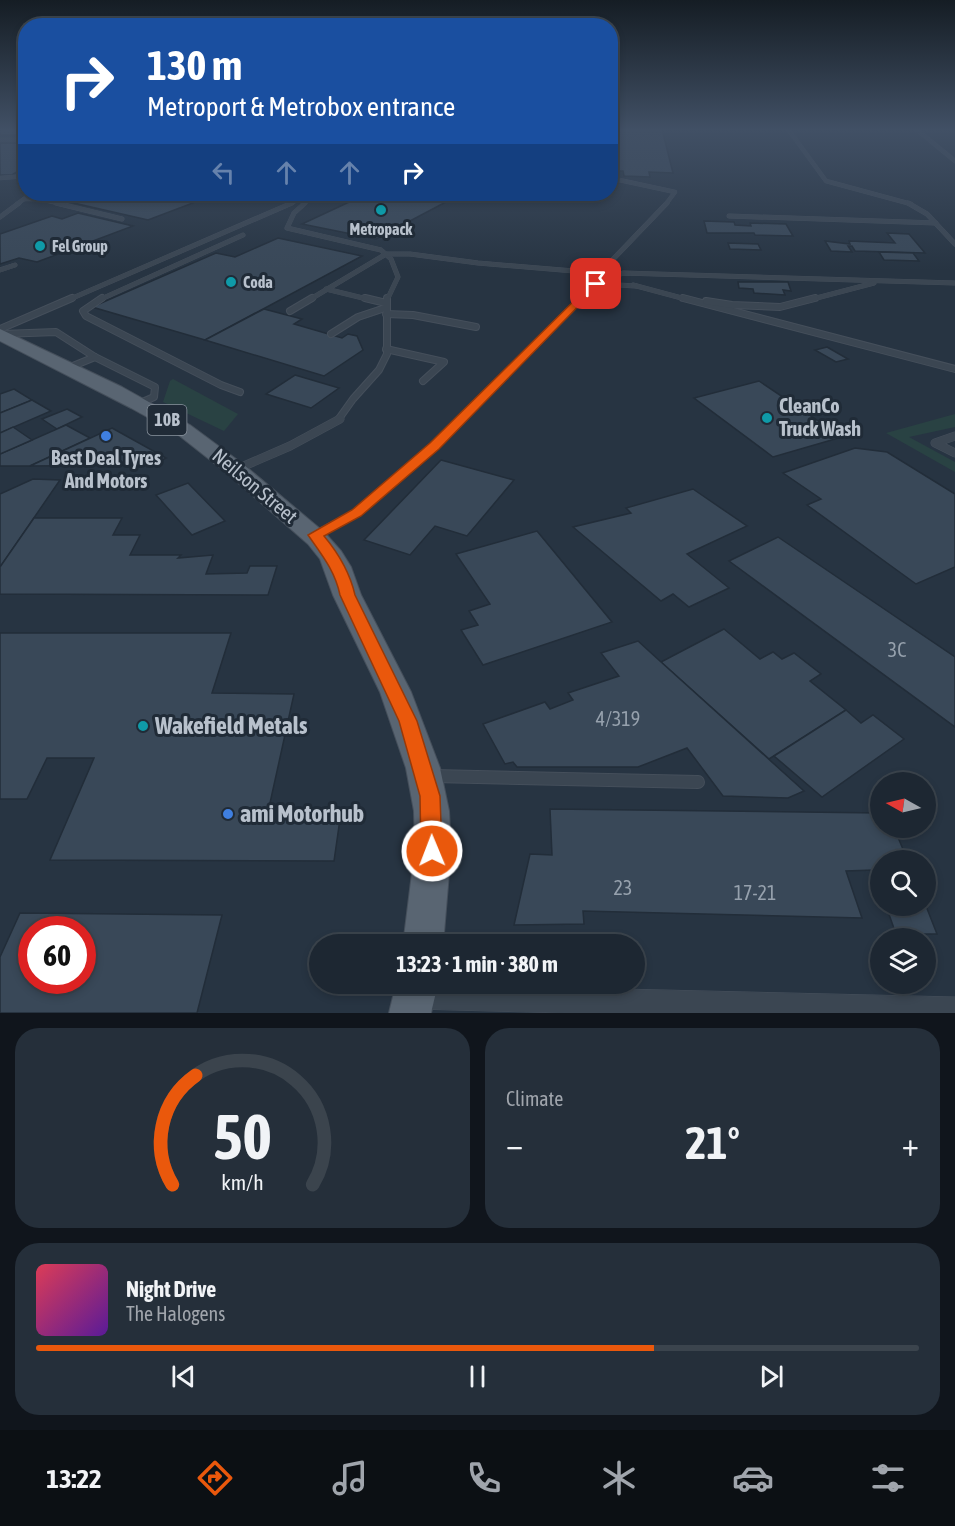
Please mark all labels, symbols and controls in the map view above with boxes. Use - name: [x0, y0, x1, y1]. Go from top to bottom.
- text: 130 m: [147, 41, 242, 89]
- icon: right: [48, 42, 126, 120]
- text: Metroport & Metrobox entrance: [147, 91, 455, 122]
- icon: left: [207, 156, 240, 189]
- icon: ahead: [270, 156, 303, 189]
- icon: ahead: [333, 156, 366, 189]
- icon: right: [396, 156, 429, 189]
- marker: Metropack: [374, 203, 388, 217]
- place label: Metropack: [350, 220, 413, 238]
- place label: Fel Group: [52, 237, 108, 255]
- marker: Fel Group: [33, 239, 47, 253]
- pin: [570, 258, 621, 309]
- icon: arrive: [579, 267, 612, 300]
- place label: Coda: [243, 273, 273, 291]
- marker: Coda: [224, 275, 238, 289]
- place label: CleanCo Truck Wash: [779, 394, 861, 440]
- road number: 10B: [148, 405, 186, 435]
- marker: CleanCo Truck Wash: [760, 411, 774, 425]
- marker: Best Deal Tyres And Motors: [99, 429, 113, 443]
- street label: Neilson Street: [208, 444, 303, 528]
- place label: Best Deal Tyres And Motors: [51, 446, 161, 492]
- house number: 3C: [888, 638, 906, 661]
- house number: 4/319: [596, 707, 640, 730]
- place label: Wakefield Metals: [154, 712, 308, 739]
- marker: Wakefield Metals: [136, 719, 150, 733]
- north arrow: [870, 772, 936, 838]
- map controls: [870, 772, 936, 994]
- place label: ami Motorhub: [240, 800, 364, 827]
- marker: ami Motorhub: [221, 807, 235, 821]
- position arrow: [400, 819, 464, 883]
- button: search: [870, 850, 936, 916]
- house number: 23: [614, 876, 632, 899]
- house number: 17-21: [734, 881, 776, 904]
- speed limit sign: 60: [18, 916, 96, 994]
- button: layers: [870, 928, 936, 994]
- text: 13:23 · 1 min · 380 m: [396, 951, 558, 977]
- text: Climate: [506, 1087, 563, 1110]
- text: 50: [213, 1101, 272, 1172]
- text: 21°: [685, 1117, 740, 1169]
- text: −: [506, 1125, 523, 1163]
- text: +: [902, 1125, 919, 1163]
- text: km/h: [221, 1170, 264, 1195]
- text: Night Drive: [126, 1276, 216, 1302]
- text: The Halogens: [126, 1302, 225, 1325]
- icon: previous: [167, 1360, 200, 1393]
- icon: pause: [461, 1360, 494, 1393]
- icon: next: [755, 1360, 788, 1393]
- icon: directions: [194, 1457, 236, 1499]
- icon: music: [329, 1457, 371, 1499]
- icon: phone: [463, 1457, 505, 1499]
- icon: climate: [598, 1457, 640, 1499]
- icon: car: [732, 1457, 774, 1499]
- icon: filters: [867, 1457, 909, 1499]
- text: 13:22: [46, 1463, 102, 1494]

